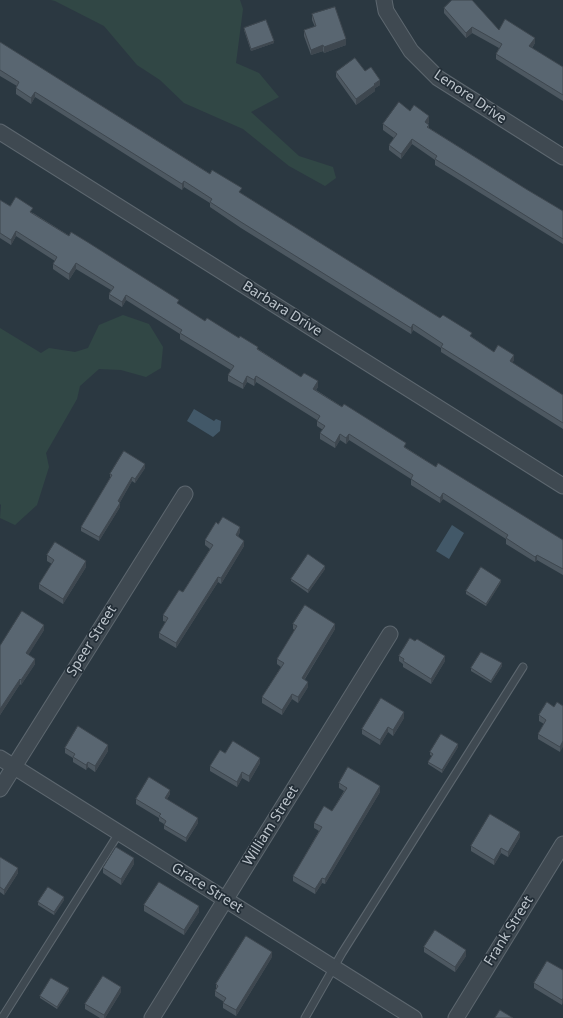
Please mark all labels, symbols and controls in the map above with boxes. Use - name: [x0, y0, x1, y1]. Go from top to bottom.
- street label: Lenore Drive: [430, 67, 510, 127]
- street label: Barbara Drive: [239, 278, 325, 340]
- street label: Speer Street: [64, 602, 120, 680]
- street label: William Street: [240, 783, 302, 869]
- street label: Grace Street: [168, 859, 246, 917]
- street label: Frank Street: [481, 893, 537, 969]

